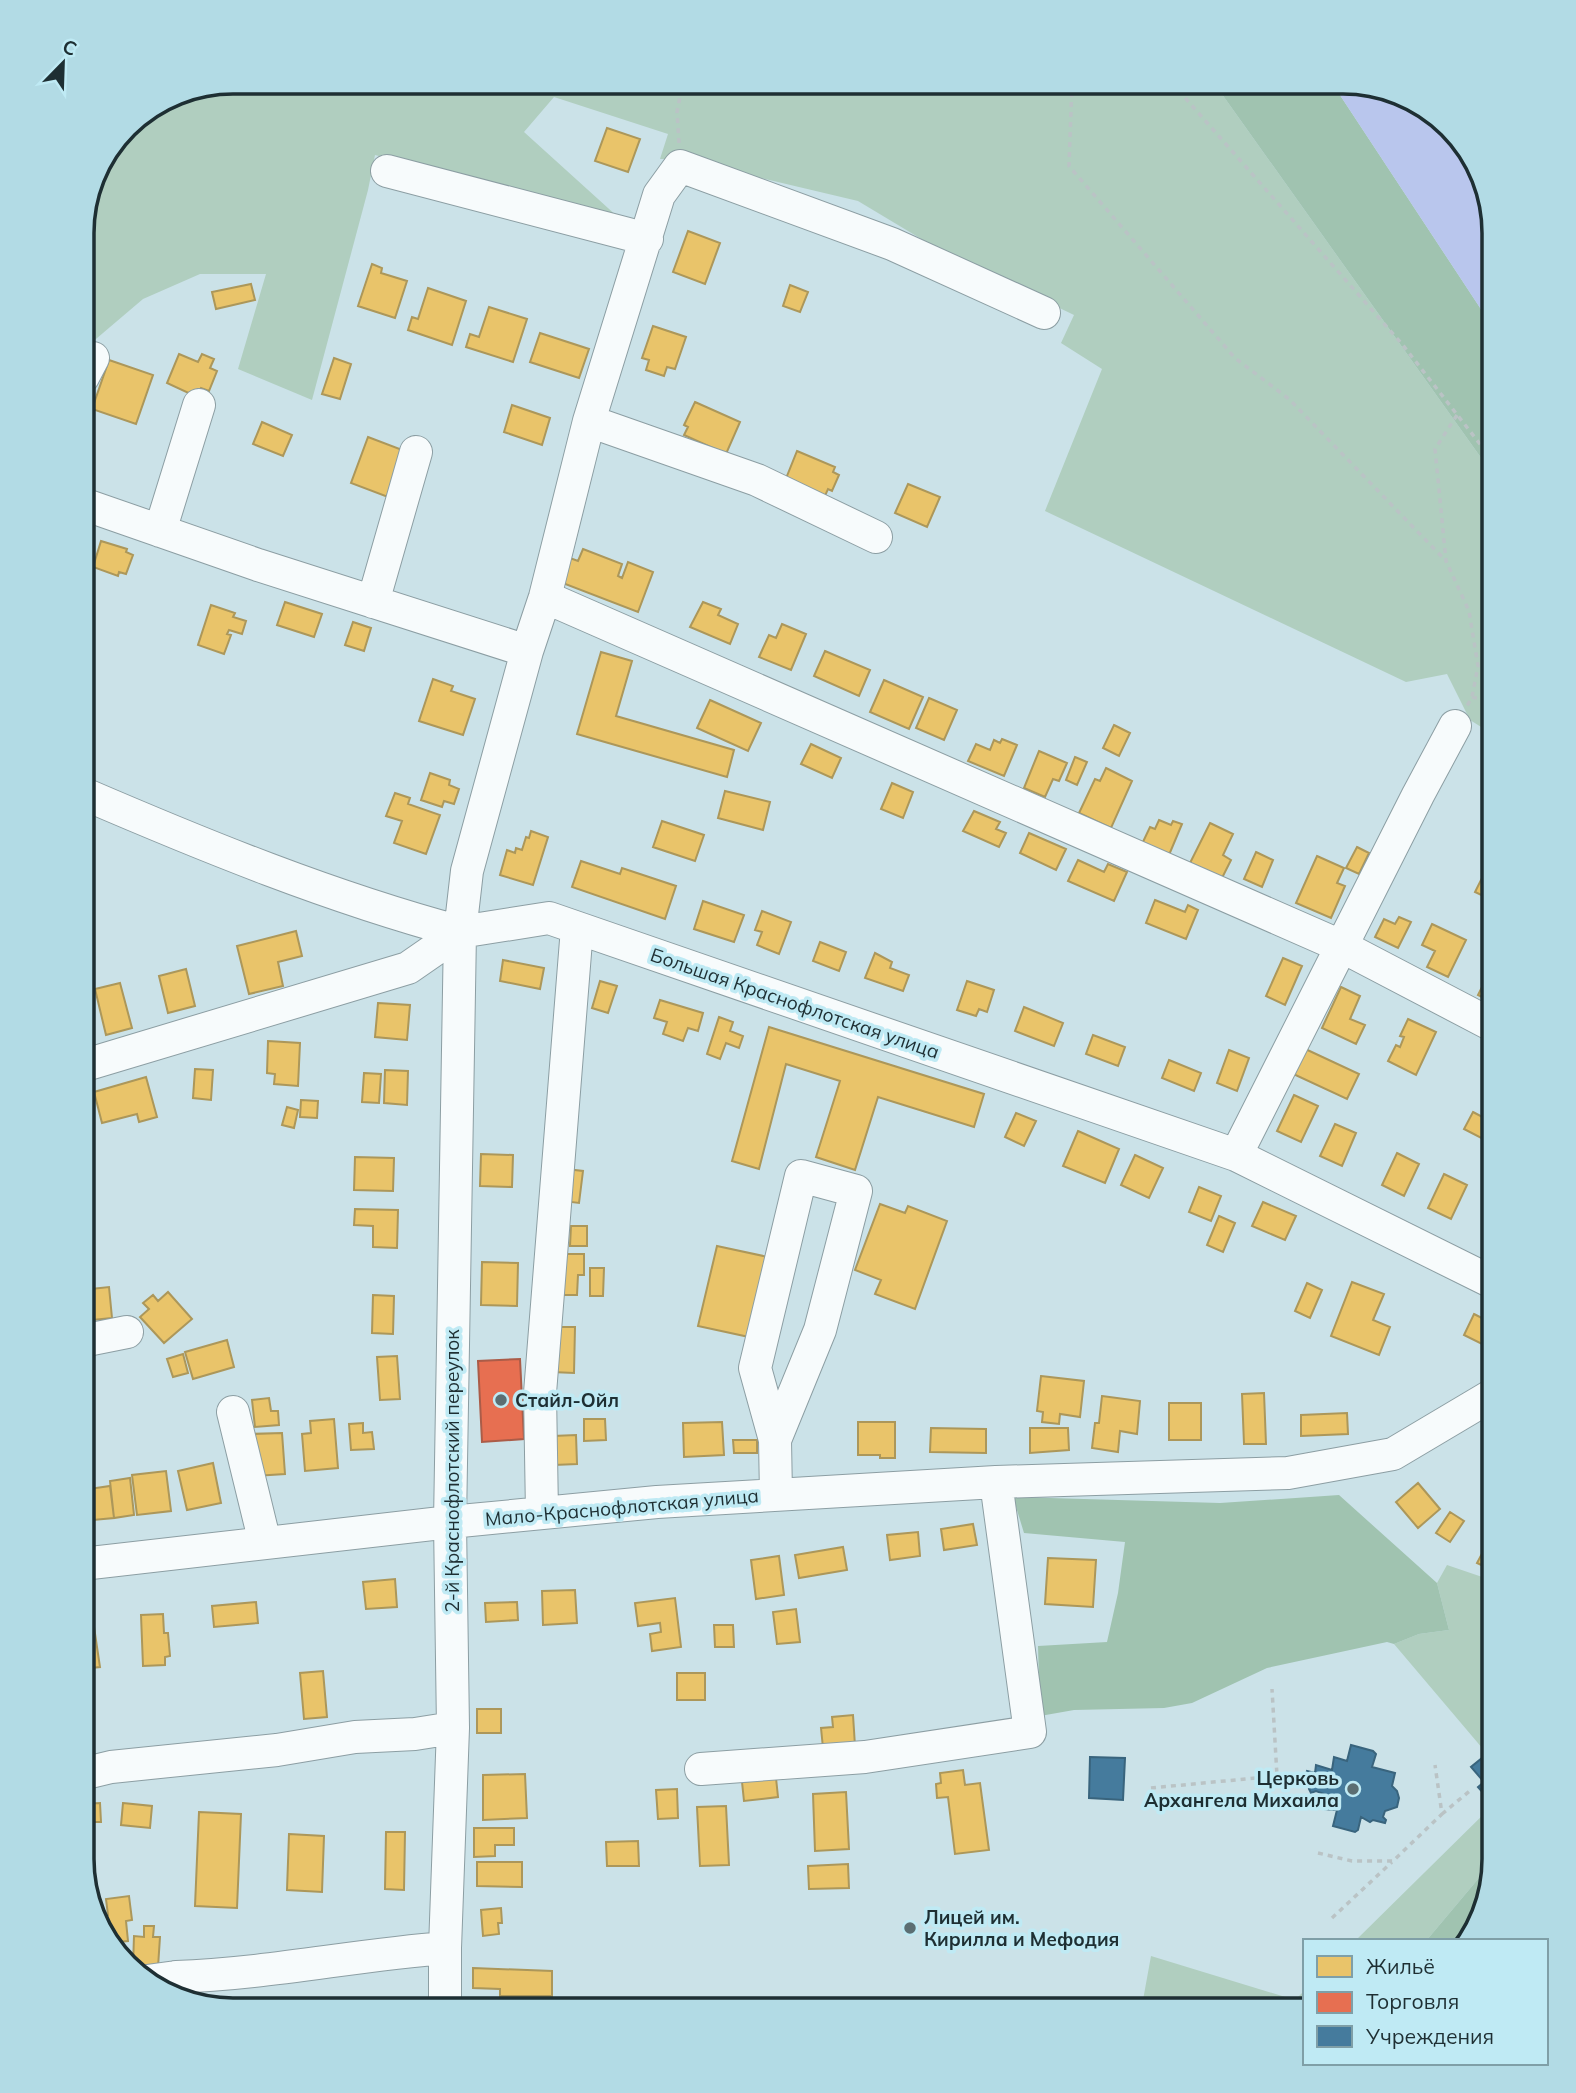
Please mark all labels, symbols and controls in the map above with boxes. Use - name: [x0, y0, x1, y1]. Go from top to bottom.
- north arrow: [28, 28, 98, 98]
- text: С: [59, 34, 80, 61]
- street label: Большая Краснофлотская улица: [647, 942, 943, 1064]
- street label: 2-й Краснофлотский переулок: [440, 1329, 464, 1613]
- place label: Стайл-Ойл: [515, 1388, 619, 1412]
- marker: Стайл-Ойл: [493, 1392, 509, 1408]
- street label: Мало-Краснофлотская улица: [484, 1483, 760, 1531]
- place label: Церковь Архангела Михаила: [1144, 1766, 1339, 1812]
- marker: Церковь Архангела Михаила: [1345, 1781, 1361, 1797]
- place label: Лицей им. Кирилла и Мефодия: [924, 1905, 1119, 1951]
- marker: Лицей им. Кирилла и Мефодия: [902, 1920, 918, 1936]
- legend: [1303, 1939, 1548, 2065]
- text: Жильё: [1366, 1953, 1435, 1979]
- text: Торговля: [1366, 1988, 1459, 2014]
- text: Учреждения: [1365, 2023, 1494, 2049]

